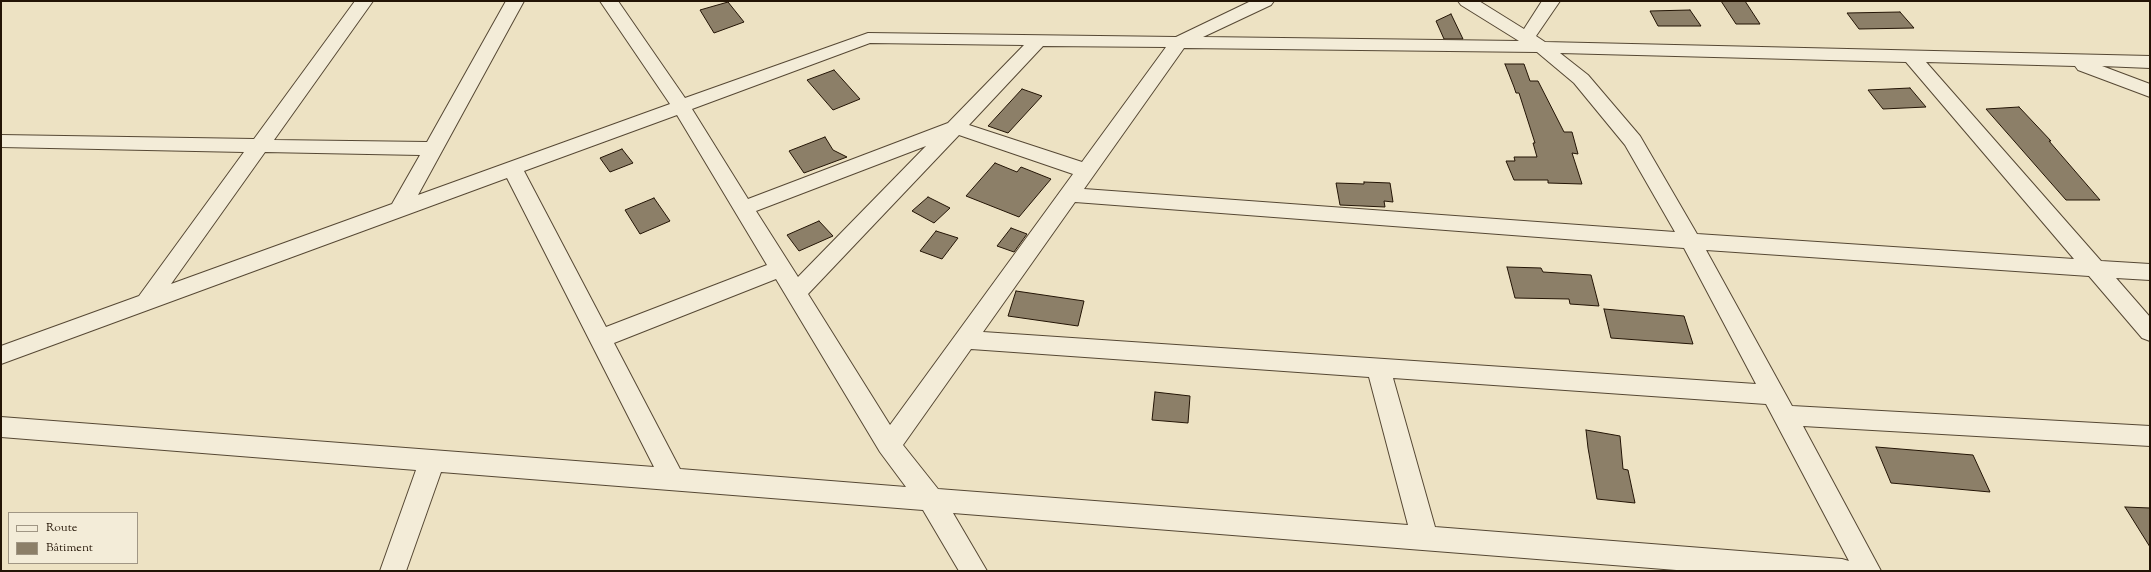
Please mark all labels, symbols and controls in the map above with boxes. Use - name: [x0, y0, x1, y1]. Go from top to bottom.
- legend: [8, 512, 138, 564]
- text: Route: [46, 519, 77, 537]
- text: Bâtiment: [46, 539, 93, 557]

